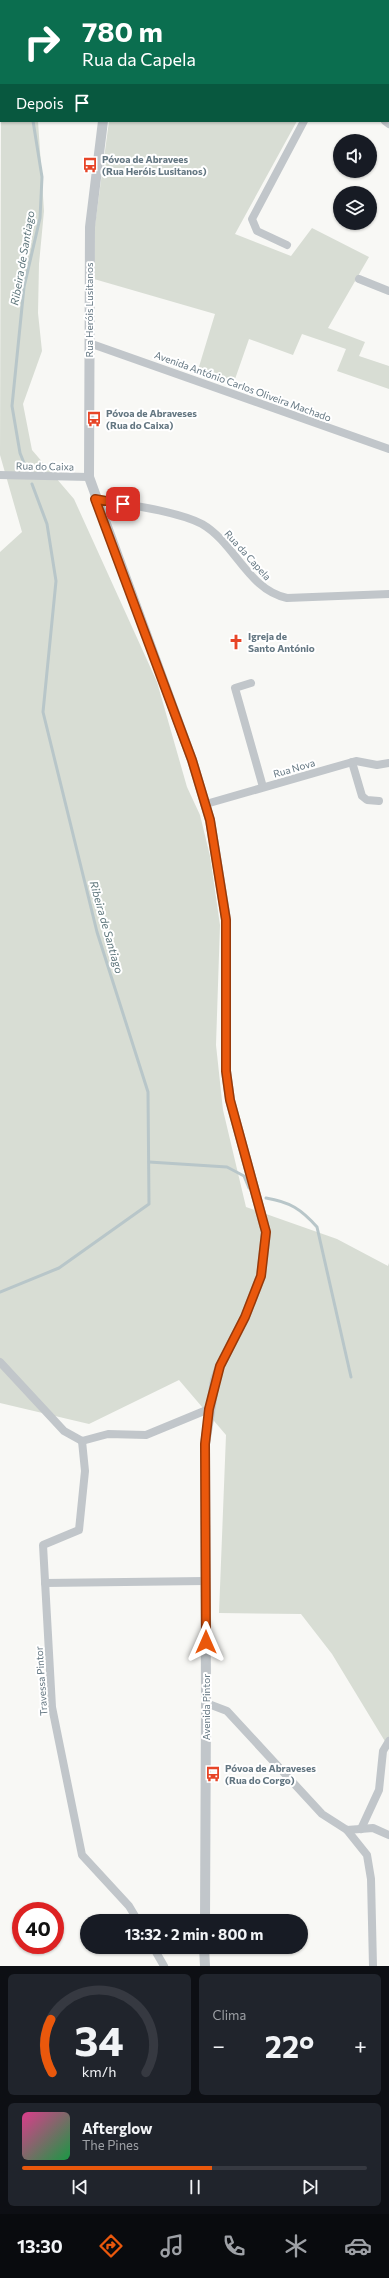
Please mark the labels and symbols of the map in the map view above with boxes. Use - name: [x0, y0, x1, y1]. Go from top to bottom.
- place label: Póvoa de Abravees (Rua Heróis Lusitanos): [102, 153, 207, 177]
- bus stop icon: Póvoa de Abravees (Rua Heróis Lusitanos): [81, 156, 99, 174]
- water label: Ribeira de Santiago: [7, 209, 37, 306]
- street label: Rua Heróis Lusitanos: [83, 262, 95, 357]
- street label: Avenida António Carlos Oliveira Machado: [153, 348, 333, 424]
- place label: Póvoa de Abraveses (Rua do Caixa): [106, 407, 197, 431]
- bus stop icon: Póvoa de Abraveses (Rua do Caixa): [85, 410, 103, 428]
- street label: Rua do Caixa: [16, 459, 74, 473]
- pin: [106, 487, 140, 521]
- street label: Rua da Capela: [222, 527, 274, 583]
- place label: Igreja de Santo António: [248, 630, 315, 654]
- church icon: Igreja de Santo António: [227, 633, 245, 651]
- street label: Rua Nova: [272, 756, 316, 780]
- water label: Ribeira de Santiago: [88, 879, 127, 975]
- position arrow: [185, 1621, 227, 1663]
- street label: Travessa Pintor: [33, 1646, 49, 1716]
- street label: Avenida Pintor: [200, 1674, 212, 1740]
- place label: Póvoa de Abraveses (Rua do Corgo): [225, 1762, 316, 1786]
- bus stop icon: Póvoa de Abraveses (Rua do Corgo): [204, 1765, 222, 1783]
- speed limit sign: 40: [12, 1902, 64, 1954]

